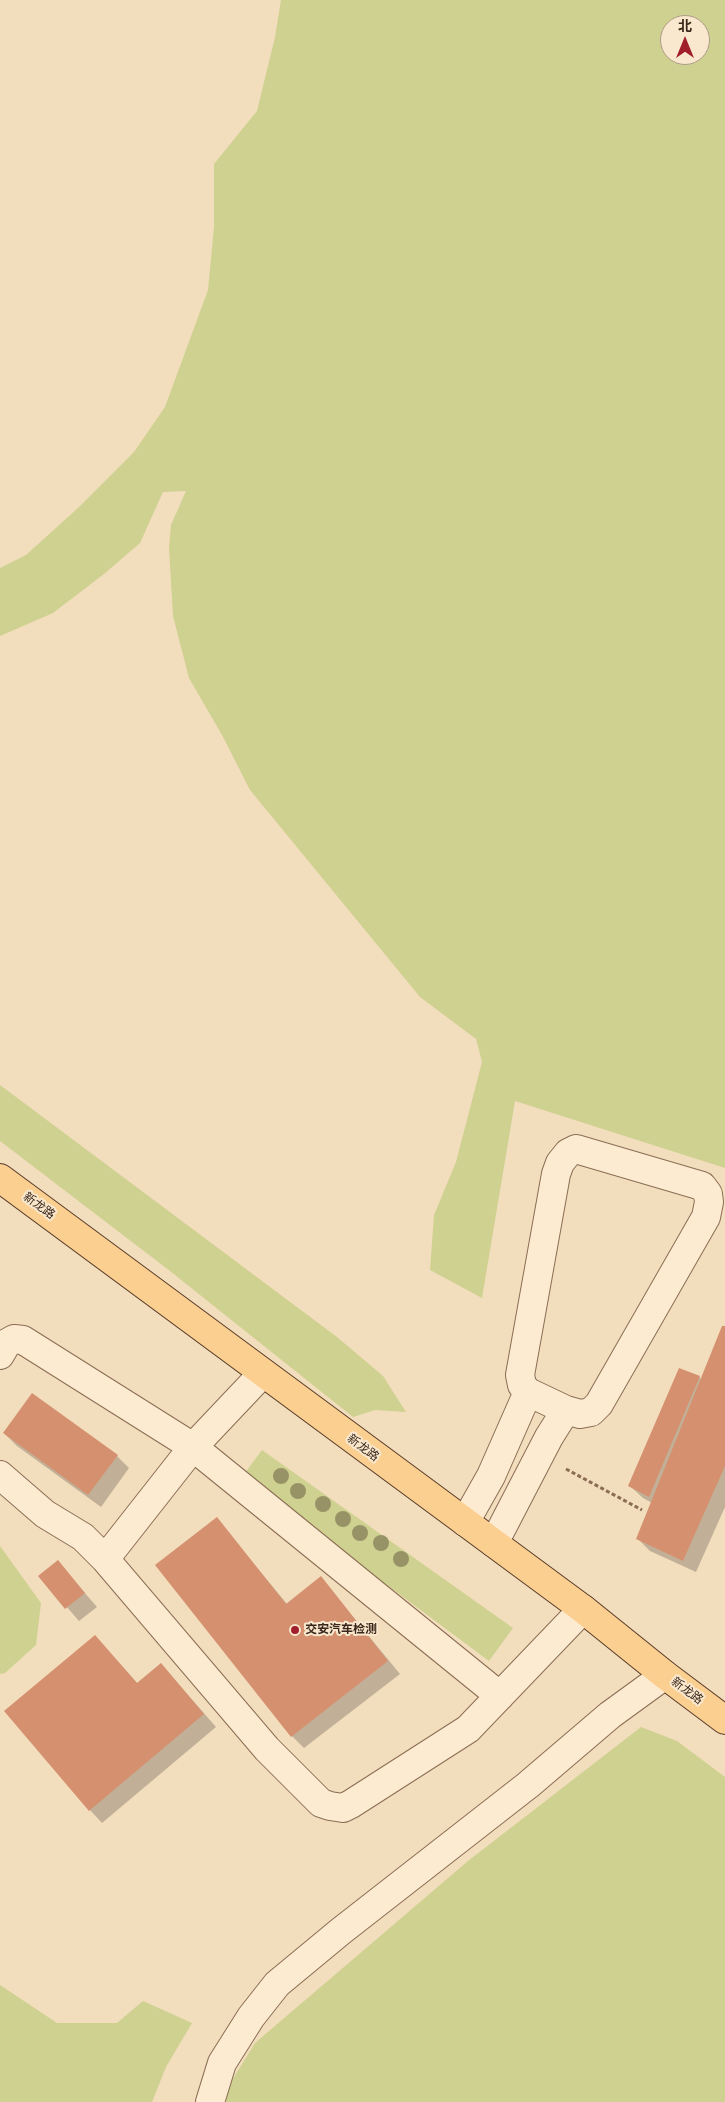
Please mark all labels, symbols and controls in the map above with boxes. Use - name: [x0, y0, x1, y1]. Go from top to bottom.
- north arrow: [660, 15, 710, 65]
- text: 北: [678, 17, 692, 35]
- street label: 新龙路: [20, 1190, 58, 1222]
- street label: 新龙路: [344, 1431, 382, 1465]
- place label: 交安汽车检测: [305, 1623, 377, 1637]
- marker: 交安汽车检测: [289, 1624, 301, 1636]
- street label: 新龙路: [668, 1674, 706, 1708]

